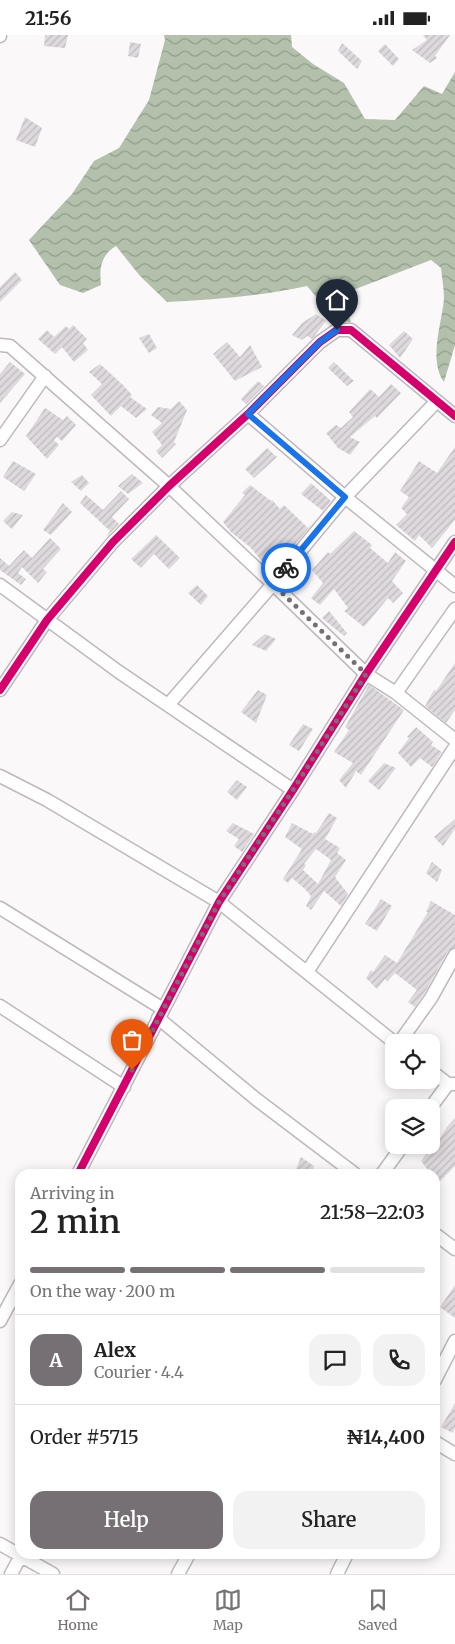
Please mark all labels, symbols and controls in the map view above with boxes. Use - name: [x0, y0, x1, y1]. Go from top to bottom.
- text: 21:56: [25, 6, 71, 30]
- pin: [316, 279, 358, 330]
- icon: home: [323, 286, 351, 314]
- courier: [261, 543, 311, 593]
- icon: bike: [272, 554, 300, 582]
- pin: [111, 1019, 153, 1070]
- icon: bag: [118, 1026, 146, 1054]
- map controls: [385, 1034, 440, 1154]
- button: locate: [385, 1034, 440, 1089]
- button: layers: [385, 1099, 440, 1154]
- text: Arriving in: [30, 1183, 115, 1203]
- text: 21:58–22:03: [320, 1200, 425, 1224]
- text: 2 min: [30, 1202, 120, 1242]
- text: On the way · 200 m: [30, 1281, 175, 1301]
- button: chat: [309, 1334, 361, 1386]
- button: phone: [373, 1334, 425, 1386]
- text: Alex: [94, 1338, 136, 1362]
- text: A: [49, 1348, 63, 1372]
- text: Courier · 4.4: [94, 1362, 184, 1382]
- text: Order #5715: [30, 1425, 139, 1449]
- text: ₦14,400: [346, 1425, 425, 1449]
- button: Help: [30, 1491, 223, 1549]
- button: Share: [233, 1491, 425, 1549]
- tab: Home: [58, 1586, 98, 1634]
- tab: Map: [213, 1586, 243, 1634]
- tab: Saved: [358, 1586, 397, 1634]

